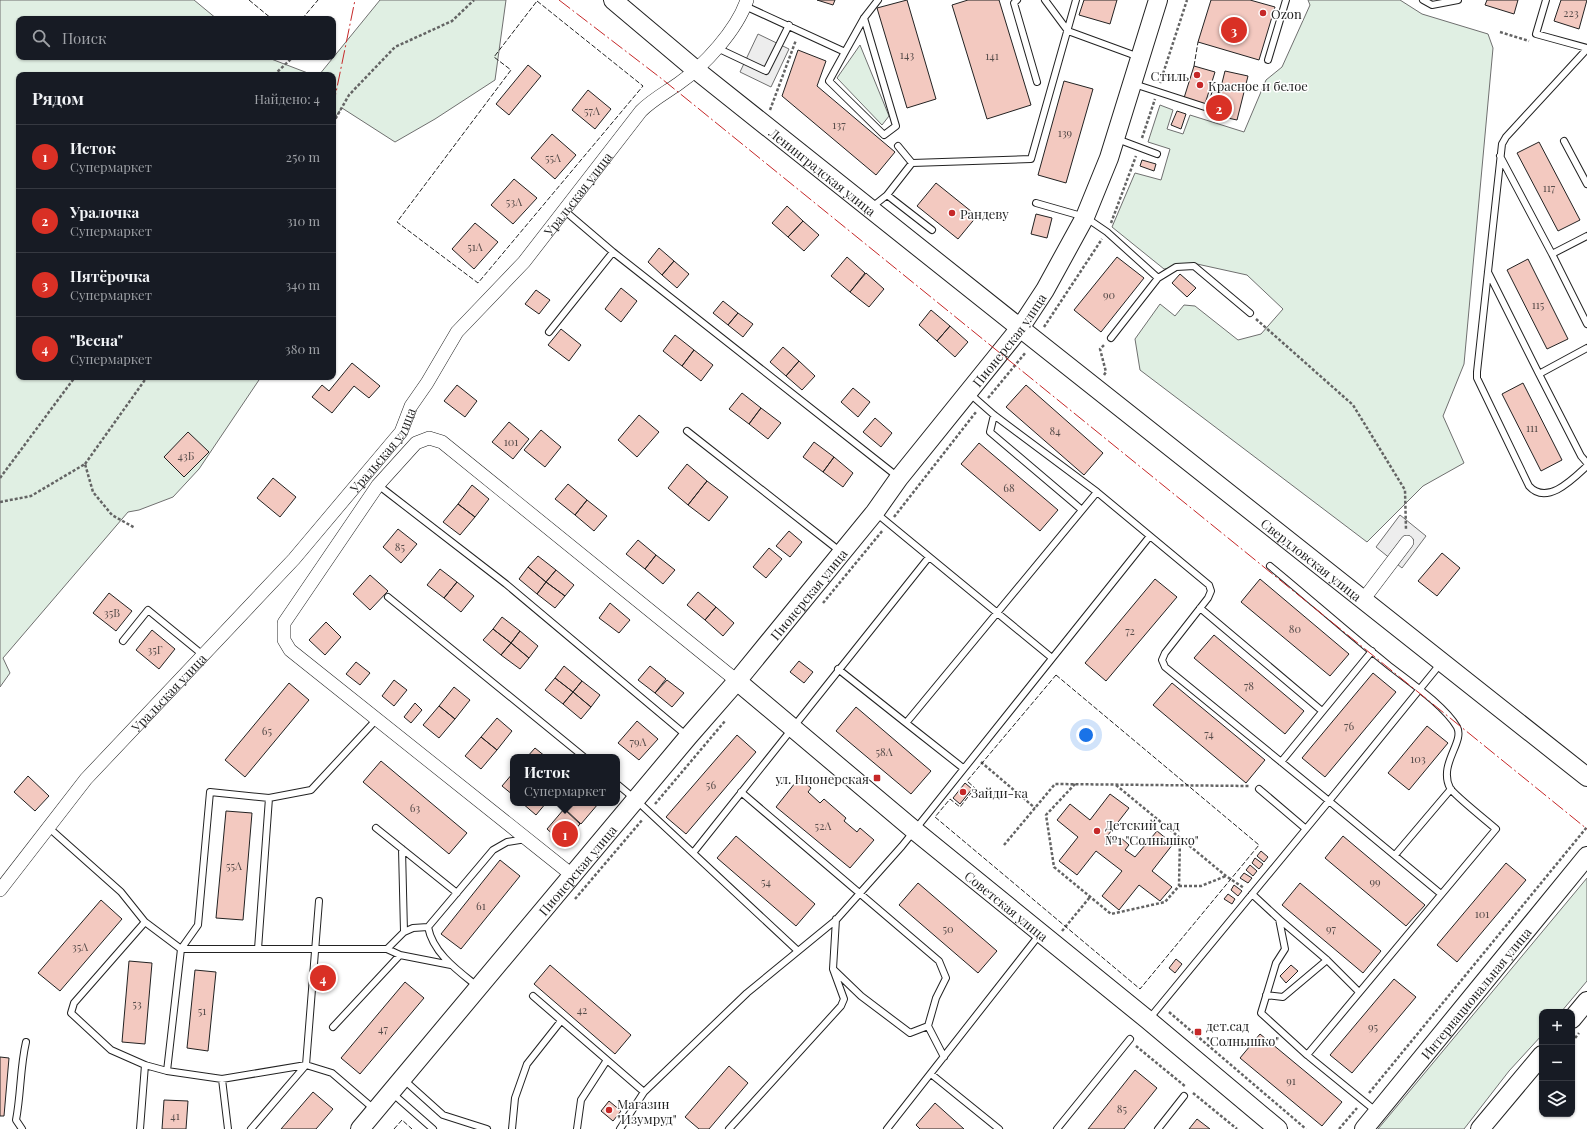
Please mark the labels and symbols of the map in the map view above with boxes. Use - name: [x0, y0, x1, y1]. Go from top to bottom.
- place label: Ozon: [1271, 5, 1302, 22]
- house number: 223: [1563, 5, 1579, 20]
- marker: Ozon: [1258, 8, 1268, 18]
- pin: 3: [1221, 15, 1247, 45]
- house number: 143: [900, 47, 914, 62]
- house number: 141: [985, 48, 999, 63]
- place label: Стиль: [1151, 67, 1189, 84]
- marker: Стиль: [1192, 70, 1202, 80]
- place label: Красное и белое: [1208, 77, 1308, 94]
- marker: Красное и белое: [1195, 80, 1205, 90]
- pin: 2: [1206, 93, 1232, 123]
- house number: 57А: [584, 103, 600, 118]
- house number: 137: [832, 117, 846, 132]
- street label: Ленинградская улица: [765, 123, 880, 219]
- house number: 139: [1058, 125, 1073, 140]
- street label: Уральская улица: [539, 148, 615, 240]
- house number: 55А: [545, 150, 561, 165]
- house number: 117: [1543, 180, 1556, 195]
- house number: 53А: [506, 194, 522, 209]
- place label: Рандеву: [960, 205, 1009, 222]
- marker: Рандеву: [947, 208, 957, 218]
- house number: 51А: [467, 239, 483, 254]
- house number: 90: [1103, 287, 1115, 302]
- street label: Пионерская улица: [968, 289, 1050, 390]
- house number: 115: [1532, 297, 1545, 312]
- street label: Уральская улица: [345, 405, 418, 496]
- house number: 111: [1526, 420, 1538, 435]
- house number: 84: [1049, 423, 1061, 438]
- house number: 101: [504, 434, 518, 449]
- house number: 43Б: [178, 448, 195, 463]
- house number: 68: [1003, 480, 1015, 495]
- street label: Свердловская улица: [1258, 514, 1366, 605]
- house number: 85: [395, 539, 406, 554]
- street label: Пионерская улица: [766, 544, 851, 643]
- house number: 35В: [104, 605, 120, 620]
- house number: 80: [1289, 621, 1302, 636]
- house number: 72: [1125, 623, 1135, 638]
- house number: 35Г: [147, 642, 163, 657]
- street label: Уральская улица: [126, 649, 210, 736]
- house number: 78: [1244, 678, 1254, 693]
- house number: 76: [1344, 718, 1354, 733]
- house number: 65: [262, 723, 273, 738]
- your location: [1076, 725, 1096, 745]
- house number: 74: [1204, 726, 1214, 741]
- house number: 79А: [630, 734, 647, 749]
- house number: 58А: [875, 744, 893, 759]
- house number: 103: [1410, 751, 1426, 766]
- place label: ул. Пионерская: [775, 770, 869, 787]
- marker: ул. Пионерская: [872, 773, 882, 783]
- house number: 56: [706, 777, 716, 792]
- place label: Зайди-ка: [971, 784, 1028, 801]
- marker: Зайди-ка: [958, 787, 968, 797]
- house number: 63: [410, 800, 420, 815]
- place label: Детский сад №1 "Солнышко": [1105, 816, 1199, 848]
- house number: 52А: [815, 818, 831, 833]
- pin: 1: [552, 819, 578, 849]
- street label: Пионерская улица: [534, 821, 620, 918]
- marker: Детский сад №1 "Солнышко": [1092, 826, 1102, 836]
- house number: 55А: [226, 858, 242, 873]
- street label: Советская улица: [962, 866, 1052, 945]
- house number: 54: [761, 874, 772, 889]
- house number: 99: [1369, 874, 1381, 889]
- house number: 61: [476, 898, 486, 913]
- house number: 101: [1475, 906, 1489, 921]
- house number: 50: [942, 921, 954, 936]
- house number: 97: [1326, 921, 1337, 936]
- street label: Интернациональная улица: [1416, 923, 1535, 1062]
- house number: 35А: [72, 939, 88, 954]
- pin: 4: [310, 963, 336, 993]
- house number: 53: [132, 996, 142, 1011]
- house number: 42: [577, 1002, 587, 1017]
- house number: 51: [198, 1003, 206, 1018]
- place label: дет.сад "Солнышко": [1206, 1017, 1279, 1049]
- house number: 95: [1368, 1019, 1379, 1034]
- house number: 47: [378, 1021, 388, 1036]
- marker: дет.сад "Солнышко": [1193, 1027, 1203, 1037]
- house number: 91: [1286, 1073, 1296, 1088]
- place label: Магазин "Изумруд": [617, 1095, 677, 1127]
- house number: 85: [1117, 1101, 1128, 1116]
- marker: Магазин "Изумруд": [604, 1105, 614, 1115]
- house number: 41: [170, 1108, 180, 1123]

